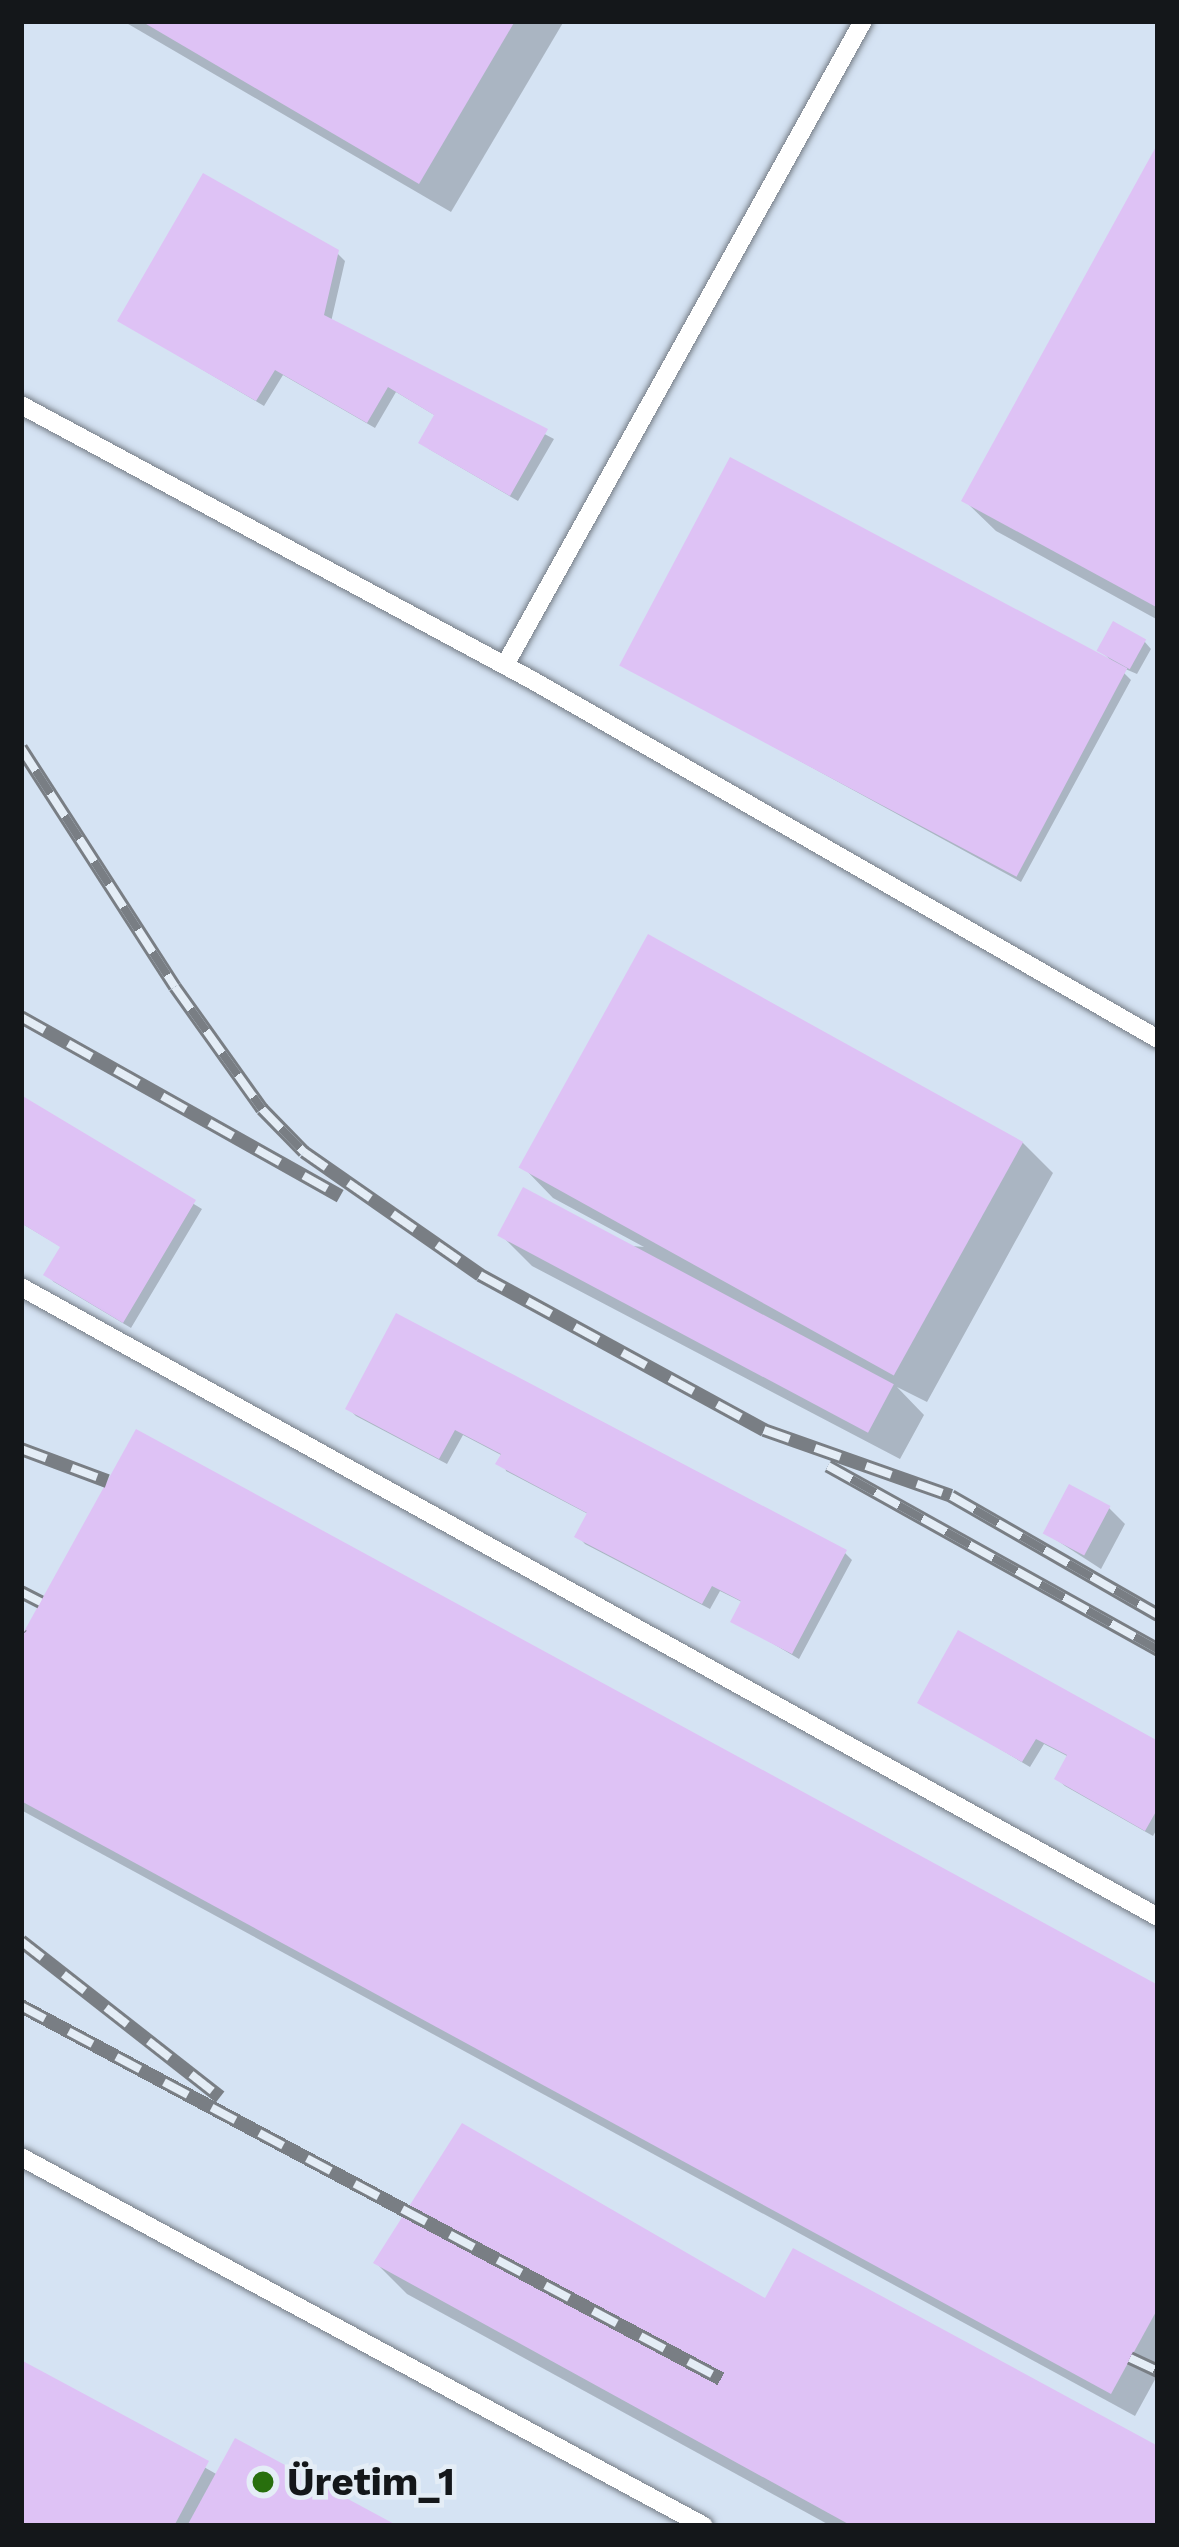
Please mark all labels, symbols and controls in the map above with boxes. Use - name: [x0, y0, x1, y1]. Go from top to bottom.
- place label: Üretim_1: [287, 2459, 455, 2505]
- marker: Üretim_1: [250, 2469, 276, 2495]

